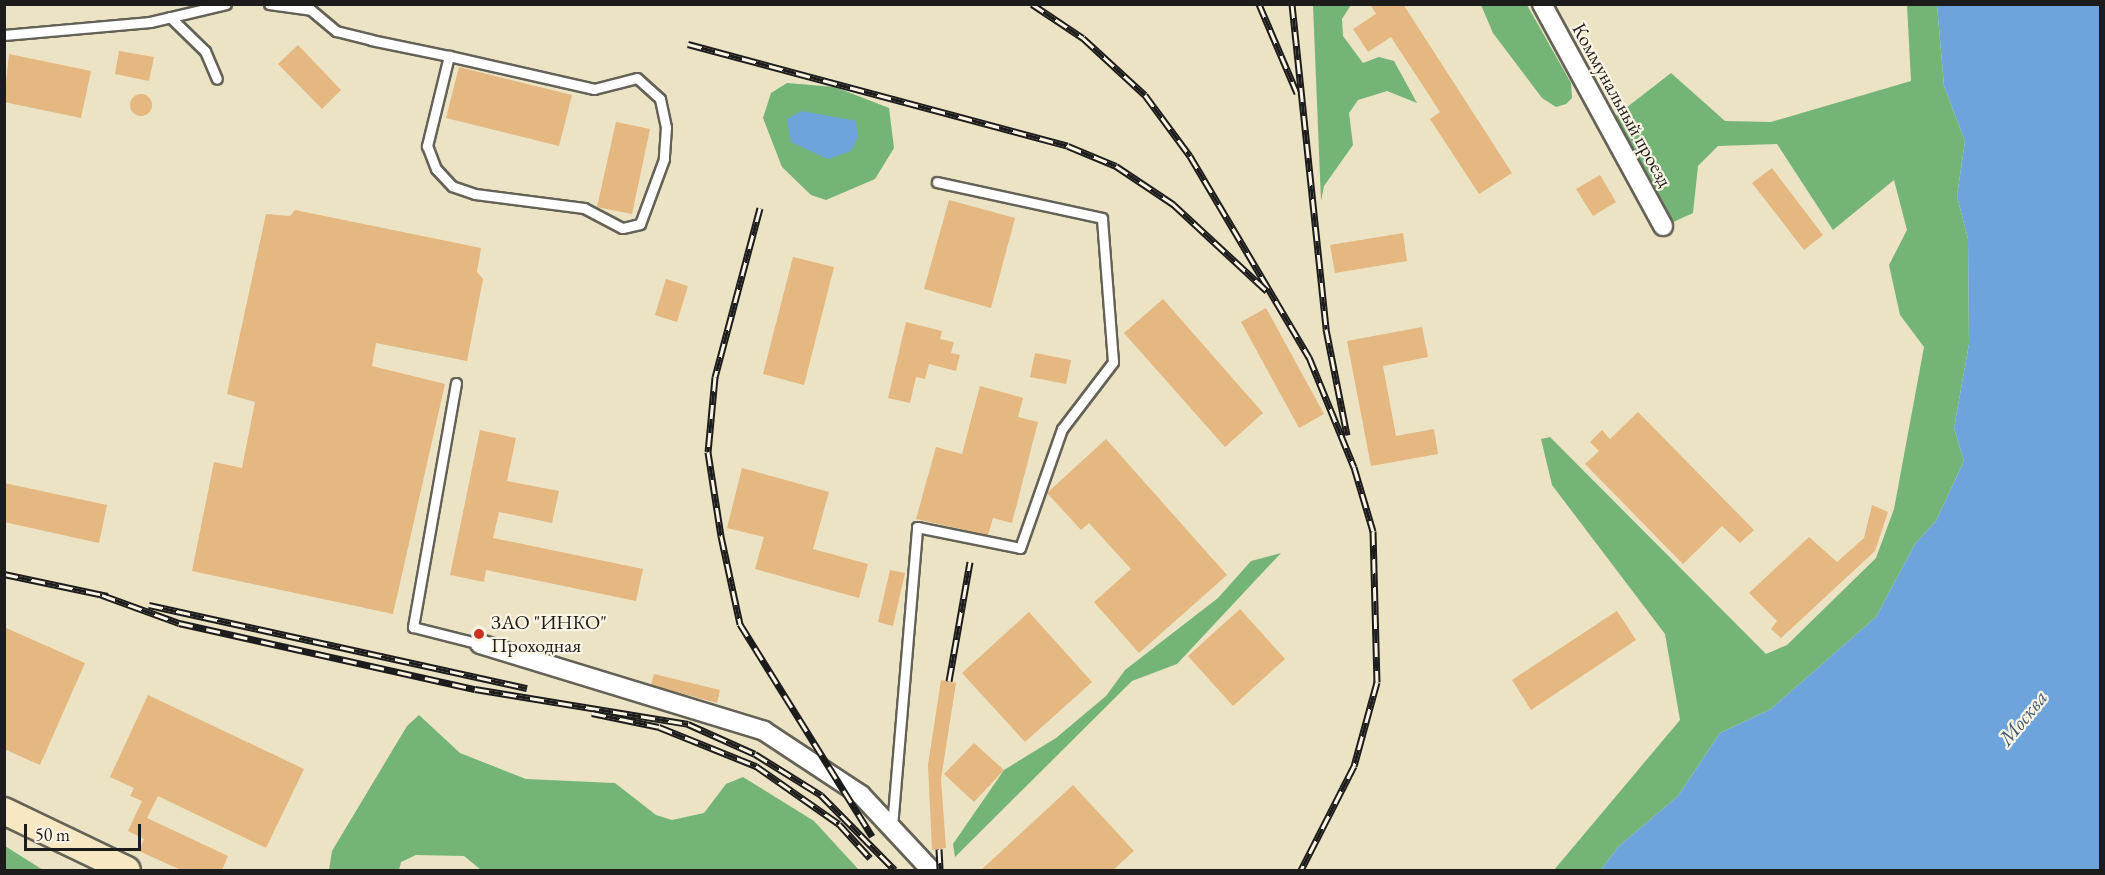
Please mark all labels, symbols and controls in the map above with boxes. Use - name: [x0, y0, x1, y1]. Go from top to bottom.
- street label: Коммунальный проезд: [1567, 19, 1677, 191]
- place label: ЗАО "ИНКО" Проходная: [491, 610, 607, 657]
- marker: ЗАО "ИНКО" Проходная: [472, 627, 486, 641]
- water label: Москва: [1993, 685, 2053, 751]
- scale bar: [27, 812, 144, 850]
- text: 50 m: [35, 823, 70, 846]

